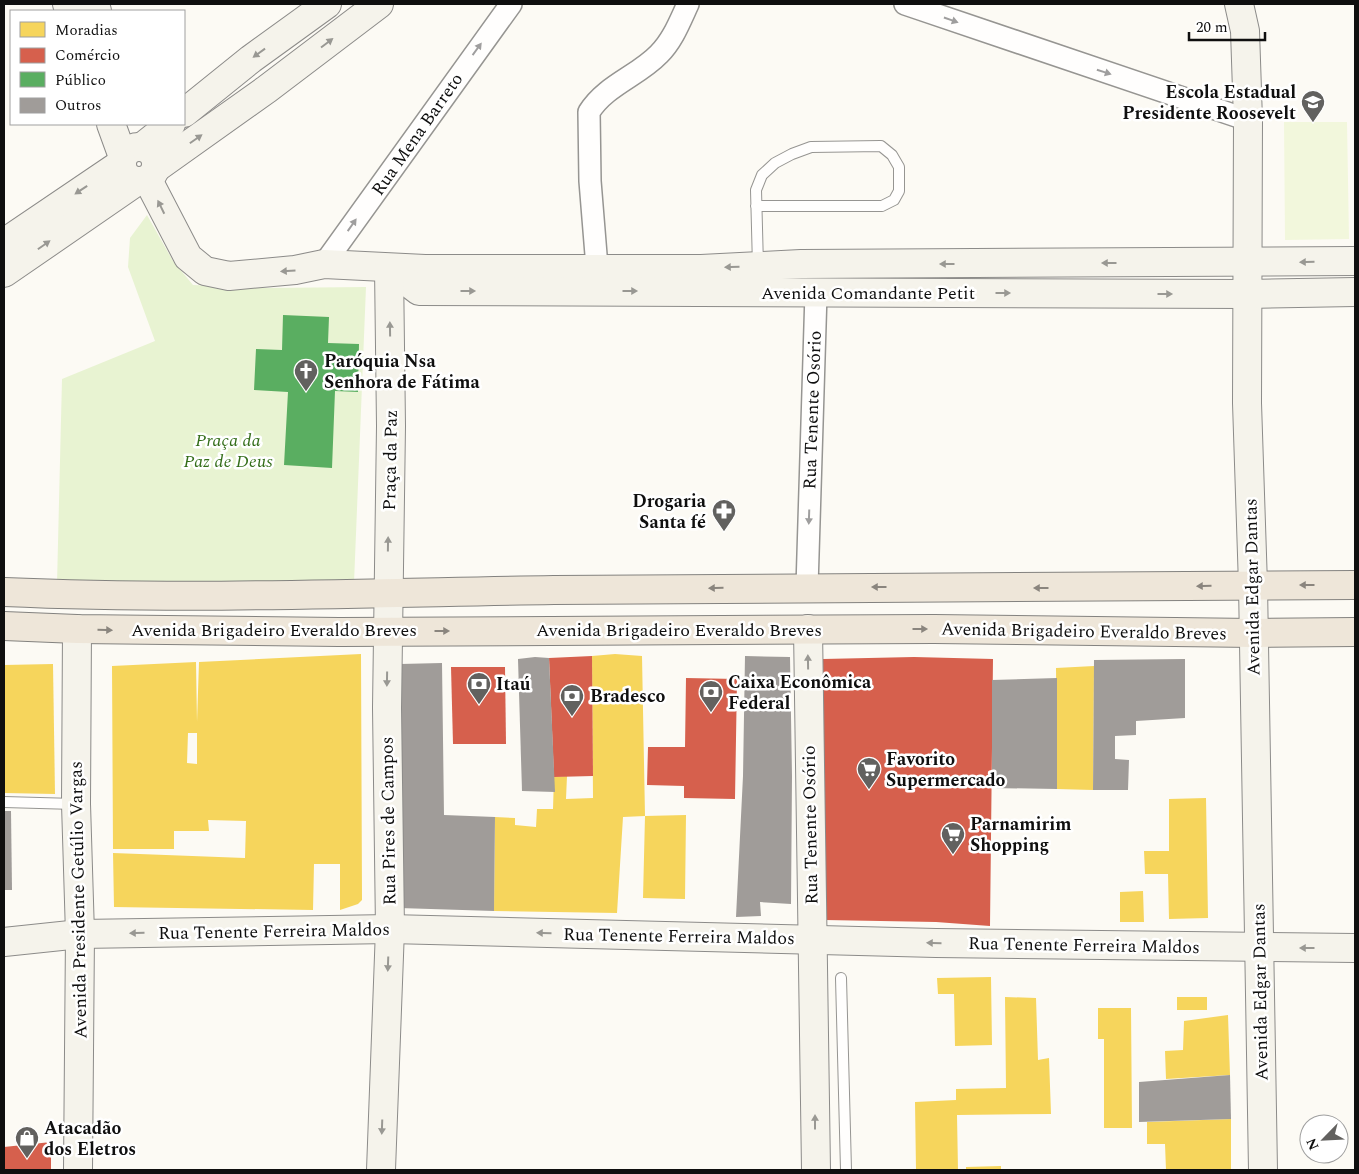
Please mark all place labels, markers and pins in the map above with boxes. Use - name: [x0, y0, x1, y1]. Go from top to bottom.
- place label: Escola Estadual Presidente Roosevelt: [1122, 79, 1296, 127]
- school or university icon: Escola Estadual Presidente Roosevelt: [1300, 89, 1326, 123]
- place label: Paróquia Nsa Senhora de Fátima: [324, 348, 480, 396]
- church icon: Paróquia Nsa Senhora de Fátima: [293, 358, 319, 392]
- place label: Drogaria Santa fé: [632, 488, 707, 536]
- pharmacy icon: Drogaria Santa fé: [711, 498, 737, 532]
- place label: Caixa Econômica Federal: [728, 669, 872, 717]
- bank icon: Itaú: [466, 671, 492, 705]
- place label: Itaú: [496, 671, 531, 698]
- bank icon: Caixa Econômica Federal: [698, 679, 724, 713]
- bank icon: Bradesco: [559, 683, 585, 717]
- place label: Bradesco: [590, 683, 666, 710]
- place label: Favorito Supermercado: [886, 746, 1006, 794]
- supermarket icon: Favorito Supermercado: [856, 756, 882, 790]
- place label: Parnamirim Shopping: [970, 811, 1071, 859]
- supermarket icon: Parnamirim Shopping: [940, 821, 966, 855]
- place label: Atacadão dos Eletros: [44, 1115, 136, 1163]
- shop icon: Atacadão dos Eletros: [14, 1125, 40, 1159]

